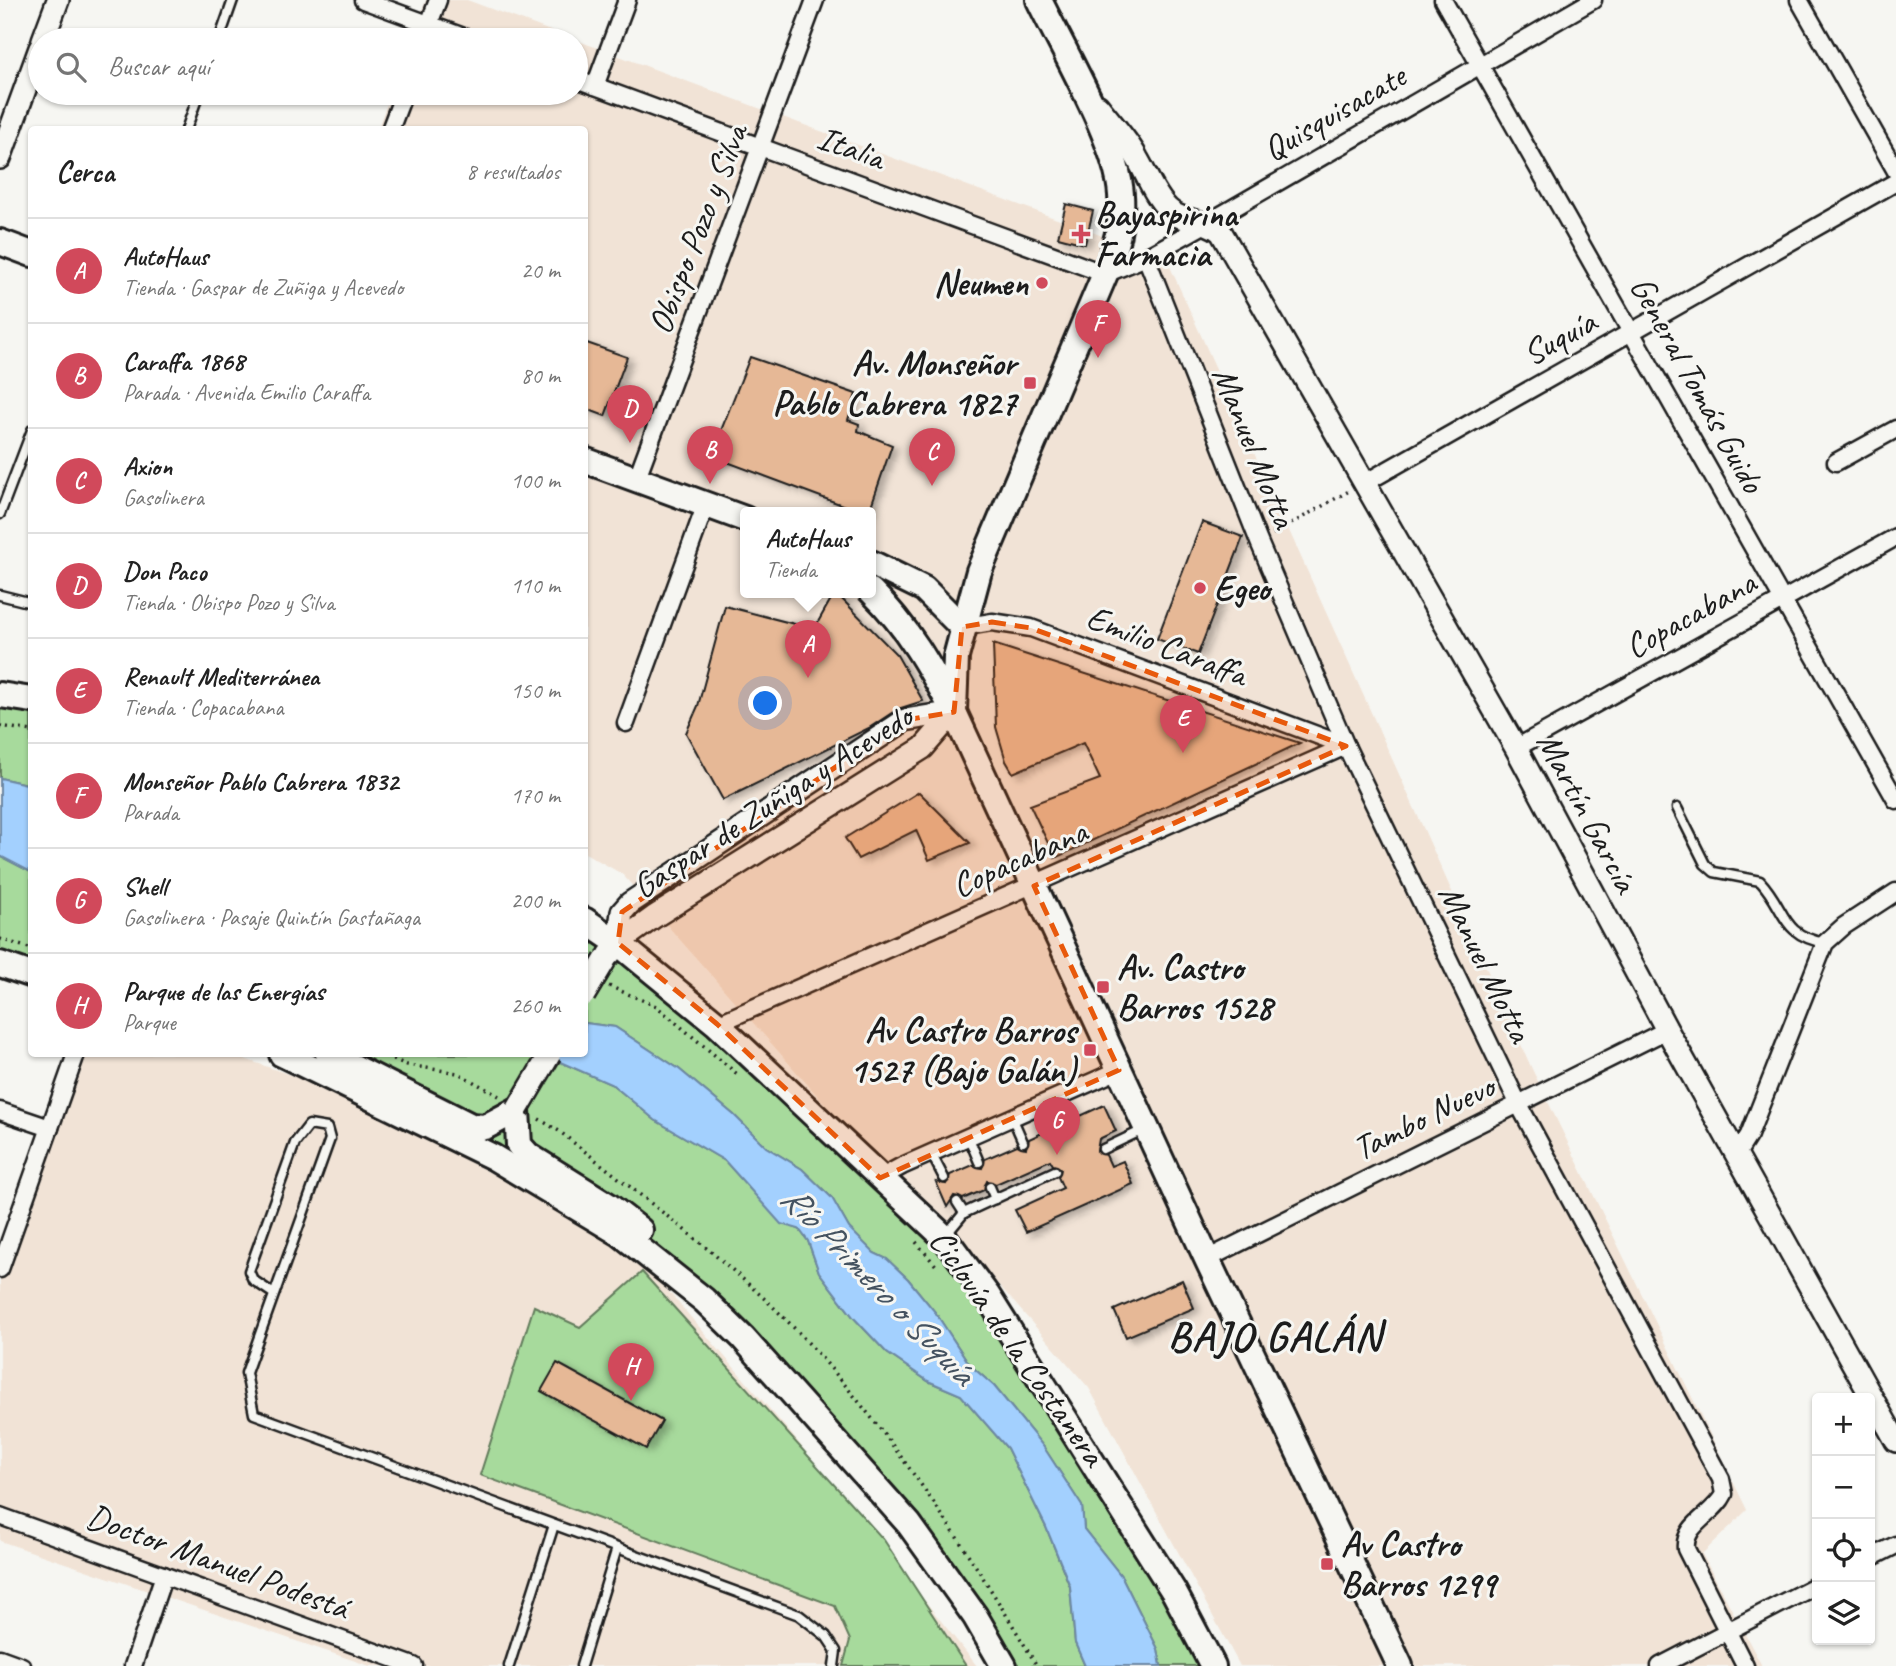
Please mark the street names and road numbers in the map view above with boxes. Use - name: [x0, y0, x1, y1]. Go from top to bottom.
- street label: Quisquisacate: [1255, 52, 1416, 171]
- street label: Italia: [811, 115, 893, 181]
- street label: Obispo Pozo y Silva: [637, 116, 759, 340]
- street label: General Tomás Guido: [1620, 268, 1776, 502]
- street label: Suquía: [1515, 298, 1606, 376]
- street label: Manuel Motta: [1202, 360, 1308, 536]
- street label: Copacabana: [1617, 559, 1765, 669]
- street label: Emilio Caraffa: [1080, 594, 1256, 698]
- street label: Gaspar de Zuñiga y Acevedo: [624, 692, 924, 909]
- street label: Martín García: [1527, 724, 1650, 903]
- street label: Copacabana: [945, 808, 1095, 908]
- street label: Manuel Motta: [1428, 877, 1544, 1051]
- street label: Tambo Nuevo: [1345, 1062, 1505, 1171]
- street label: Ciclovía de la Costanera: [919, 1220, 1118, 1477]
- street label: Doctor Manuel Podestá: [81, 1493, 358, 1631]

